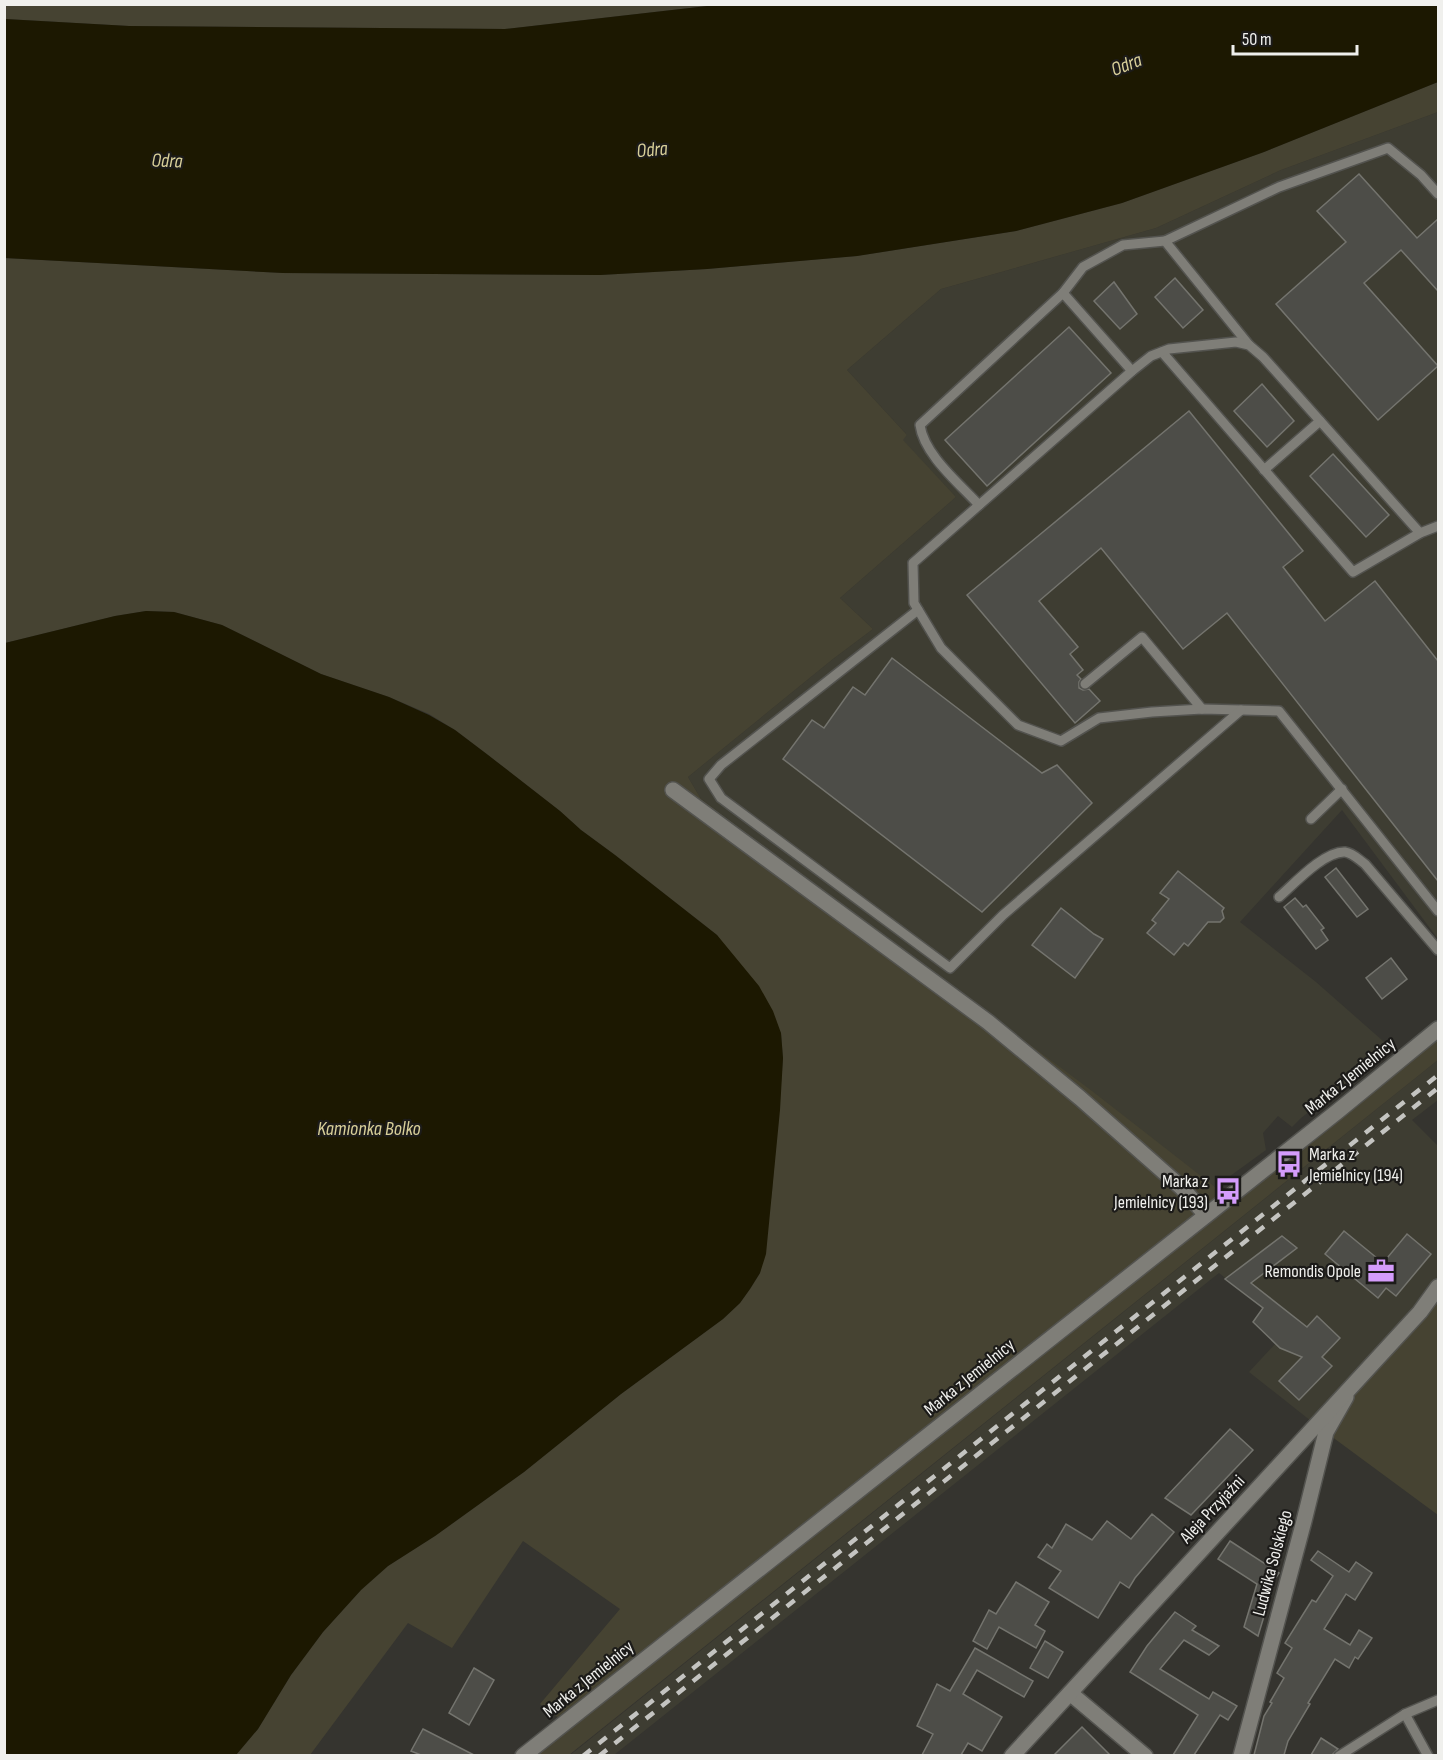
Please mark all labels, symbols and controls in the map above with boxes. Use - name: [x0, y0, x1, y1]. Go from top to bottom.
- scale bar: [1233, 18, 1358, 56]
- text: 50 m: [1242, 29, 1272, 50]
- water label: Odra: [1107, 48, 1145, 82]
- water label: Odra: [635, 137, 669, 163]
- water label: Odra: [151, 148, 183, 174]
- street label: Marka z Jemielnicy: [1301, 1033, 1400, 1119]
- water label: Kamionka Bolko: [317, 1117, 421, 1141]
- place label: Marka z Jemielnicy (194): [1308, 1144, 1403, 1186]
- bus stop icon: Marka z Jemielnicy (194): [1274, 1149, 1304, 1179]
- place label: Marka z Jemielnicy (193): [1113, 1171, 1209, 1213]
- bus stop icon: Marka z Jemielnicy (193): [1213, 1176, 1243, 1206]
- office icon: Remondis Opole: [1366, 1256, 1396, 1286]
- place label: Remondis Opole: [1264, 1261, 1361, 1282]
- street label: Marka z Jemielnicy: [920, 1334, 1019, 1420]
- street label: Aleja Przyjaźni: [1175, 1471, 1249, 1548]
- street label: Ludwika Solskiego: [1248, 1508, 1297, 1618]
- street label: Marka z Jemielnicy: [539, 1636, 638, 1722]

